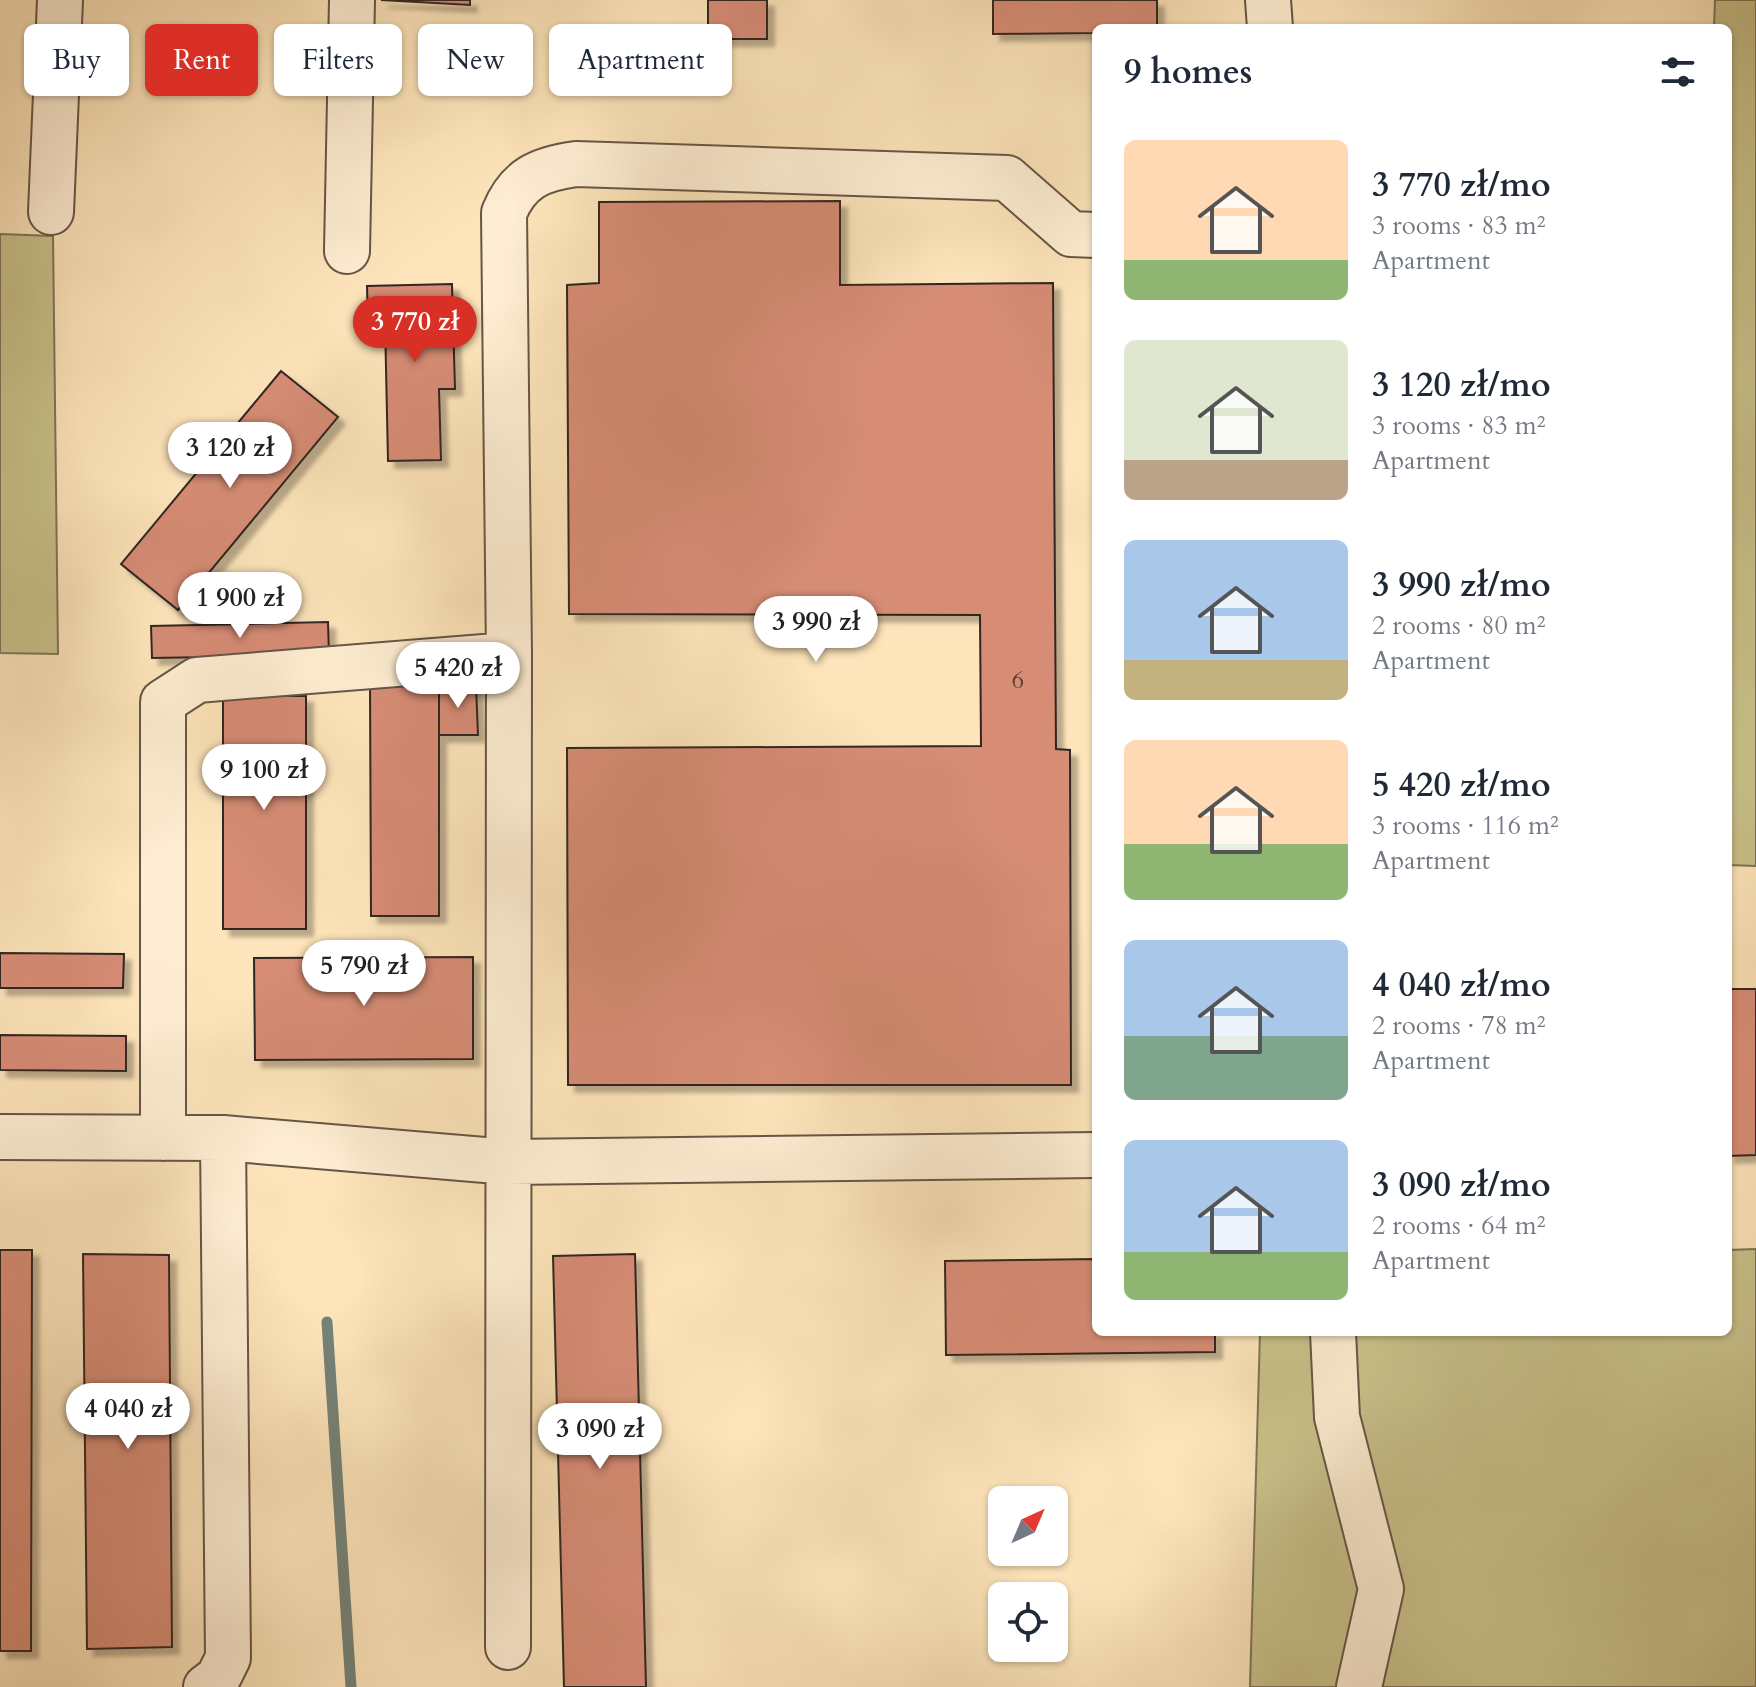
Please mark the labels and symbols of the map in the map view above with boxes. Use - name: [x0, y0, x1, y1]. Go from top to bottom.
- pin: 3 770 zł: [332, 296, 498, 364]
- pin: 3 120 zł: [147, 422, 313, 490]
- pin: 1 900 zł: [157, 572, 323, 640]
- pin: 3 990 zł: [733, 596, 899, 664]
- pin: 5 420 zł: [375, 642, 541, 710]
- house number: 6: [1012, 664, 1024, 697]
- pin: 9 100 zł: [181, 744, 347, 812]
- pin: 5 790 zł: [281, 940, 447, 1008]
- pin: 4 040 zł: [45, 1383, 211, 1451]
- pin: 3 090 zł: [517, 1403, 683, 1471]
- north arrow: [988, 1486, 1068, 1566]

